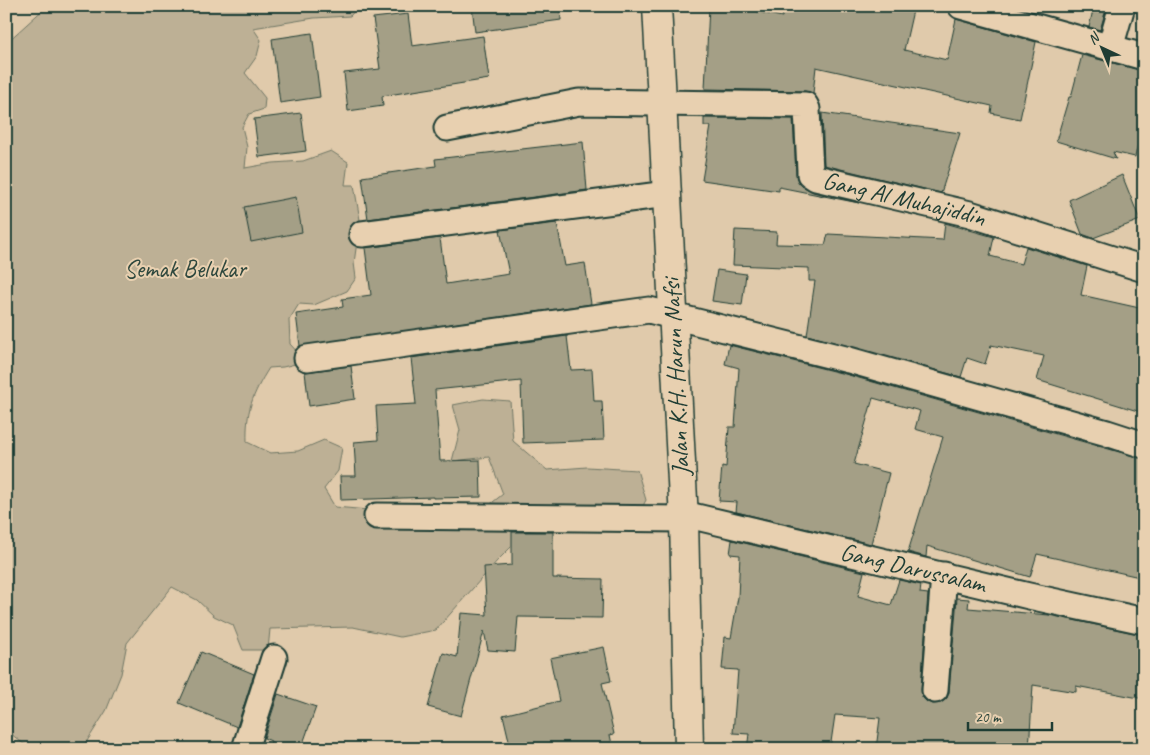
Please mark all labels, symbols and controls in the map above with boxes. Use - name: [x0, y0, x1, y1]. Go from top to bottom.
- north arrow: [1078, 22, 1128, 72]
- text: N: [1084, 28, 1104, 48]
- street label: Gang Al Muhajiddin: [820, 164, 990, 234]
- park label: Semak Belukar: [124, 253, 248, 285]
- street label: Jalan K.H. Harun Nafsi: [655, 274, 697, 478]
- street label: Gang Darussalam: [837, 536, 991, 601]
- scale bar: [968, 700, 1051, 732]
- text: 20 m: [975, 708, 1002, 727]

